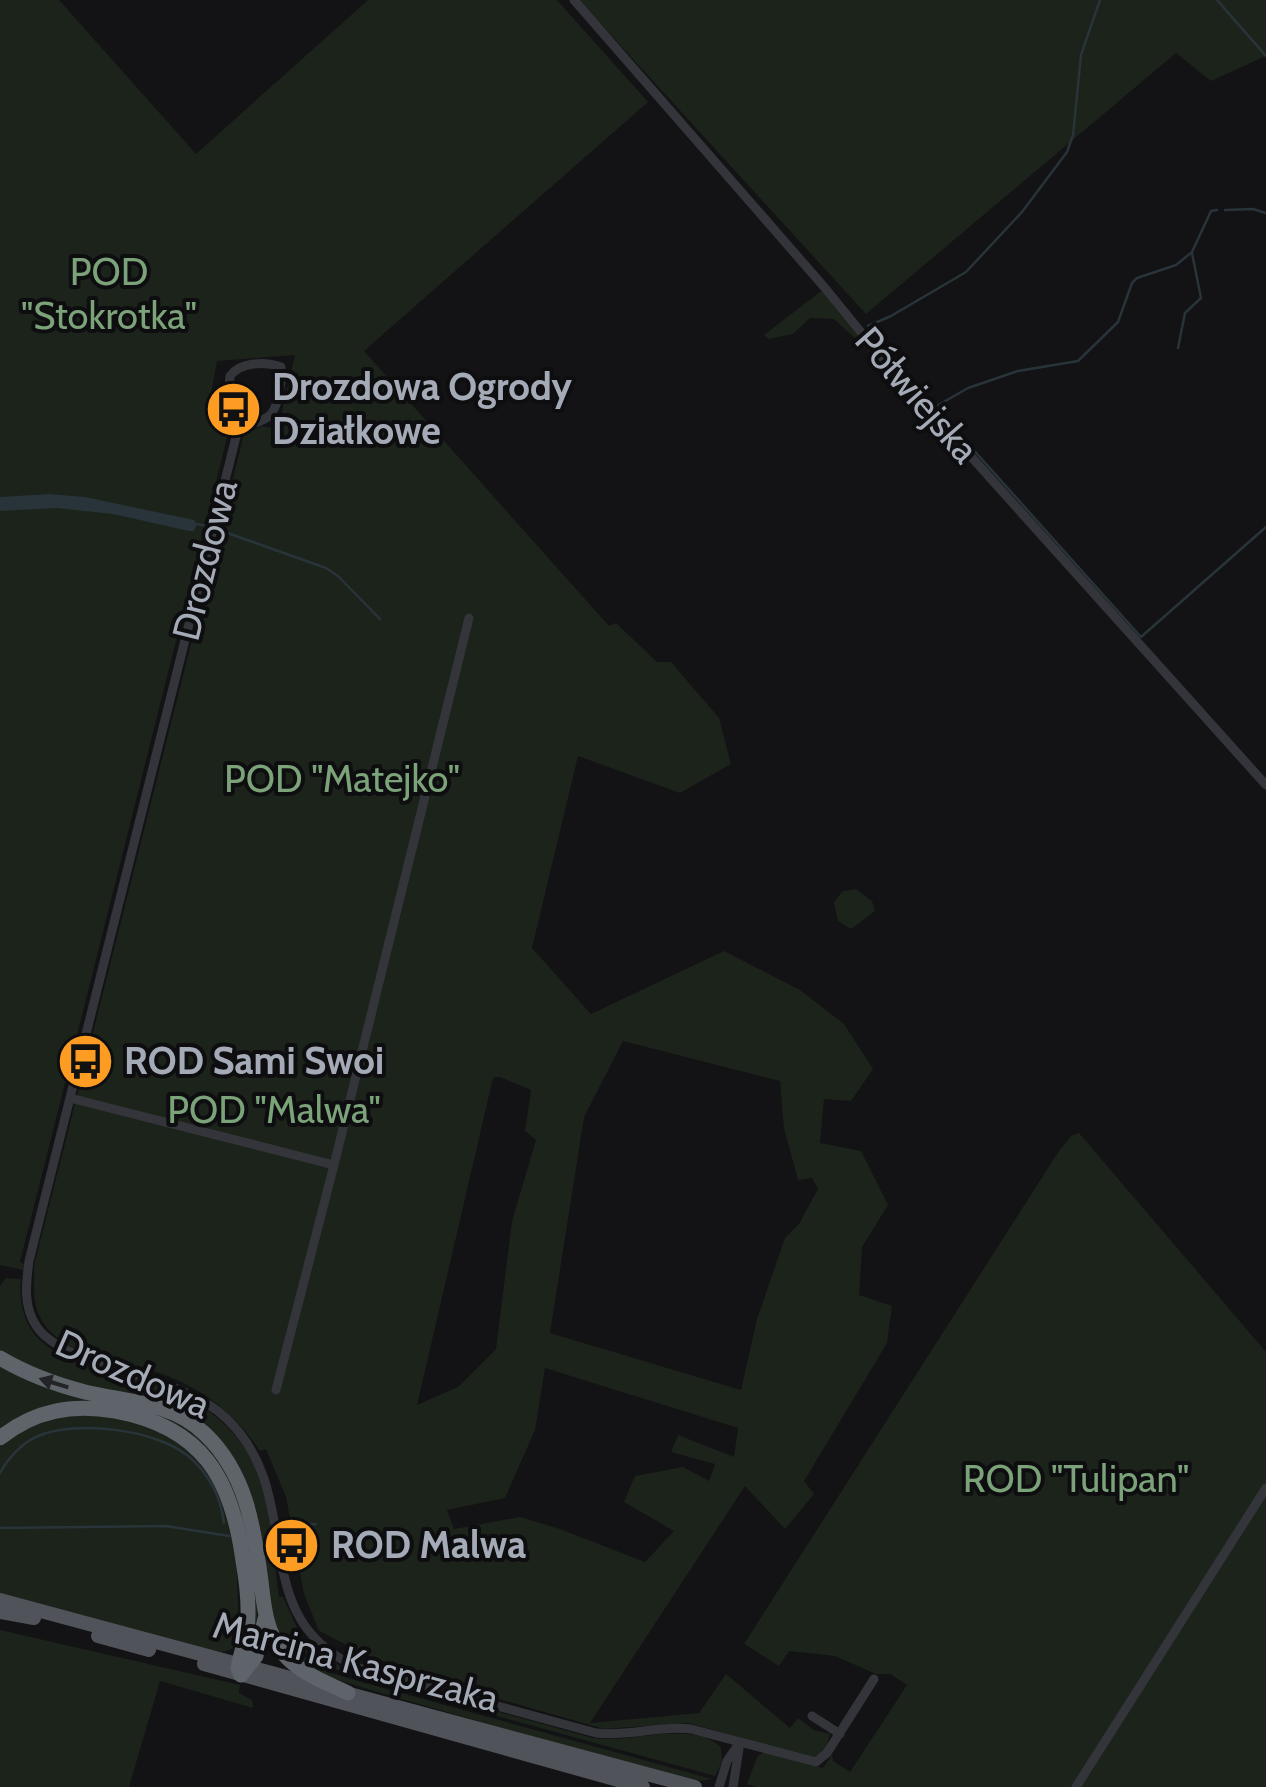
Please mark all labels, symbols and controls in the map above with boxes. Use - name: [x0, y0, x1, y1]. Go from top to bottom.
- park label: POD "Stokrotka": [21, 248, 197, 339]
- street label: Półwiejska: [846, 317, 989, 472]
- place label: Drozdowa Ogrody Działkowe: [272, 363, 573, 454]
- bus stop icon: Drozdowa Ogrody Działkowe: [203, 379, 263, 439]
- street label: Drozdowa: [162, 474, 247, 645]
- park label: POD "Matejko": [224, 755, 460, 802]
- bus stop icon: ROD Sami Swoi: [55, 1031, 115, 1091]
- place label: ROD Sami Swoi: [124, 1037, 384, 1084]
- park label: POD "Malwa": [167, 1086, 381, 1133]
- street label: Drozdowa: [49, 1319, 218, 1428]
- one-way arrow: [39, 1374, 69, 1389]
- park label: ROD "Tulipan": [963, 1455, 1189, 1502]
- bus stop icon: ROD Malwa: [262, 1515, 322, 1575]
- place label: ROD Malwa: [331, 1521, 526, 1568]
- street label: Marcina Kasprzaka: [208, 1601, 504, 1722]

